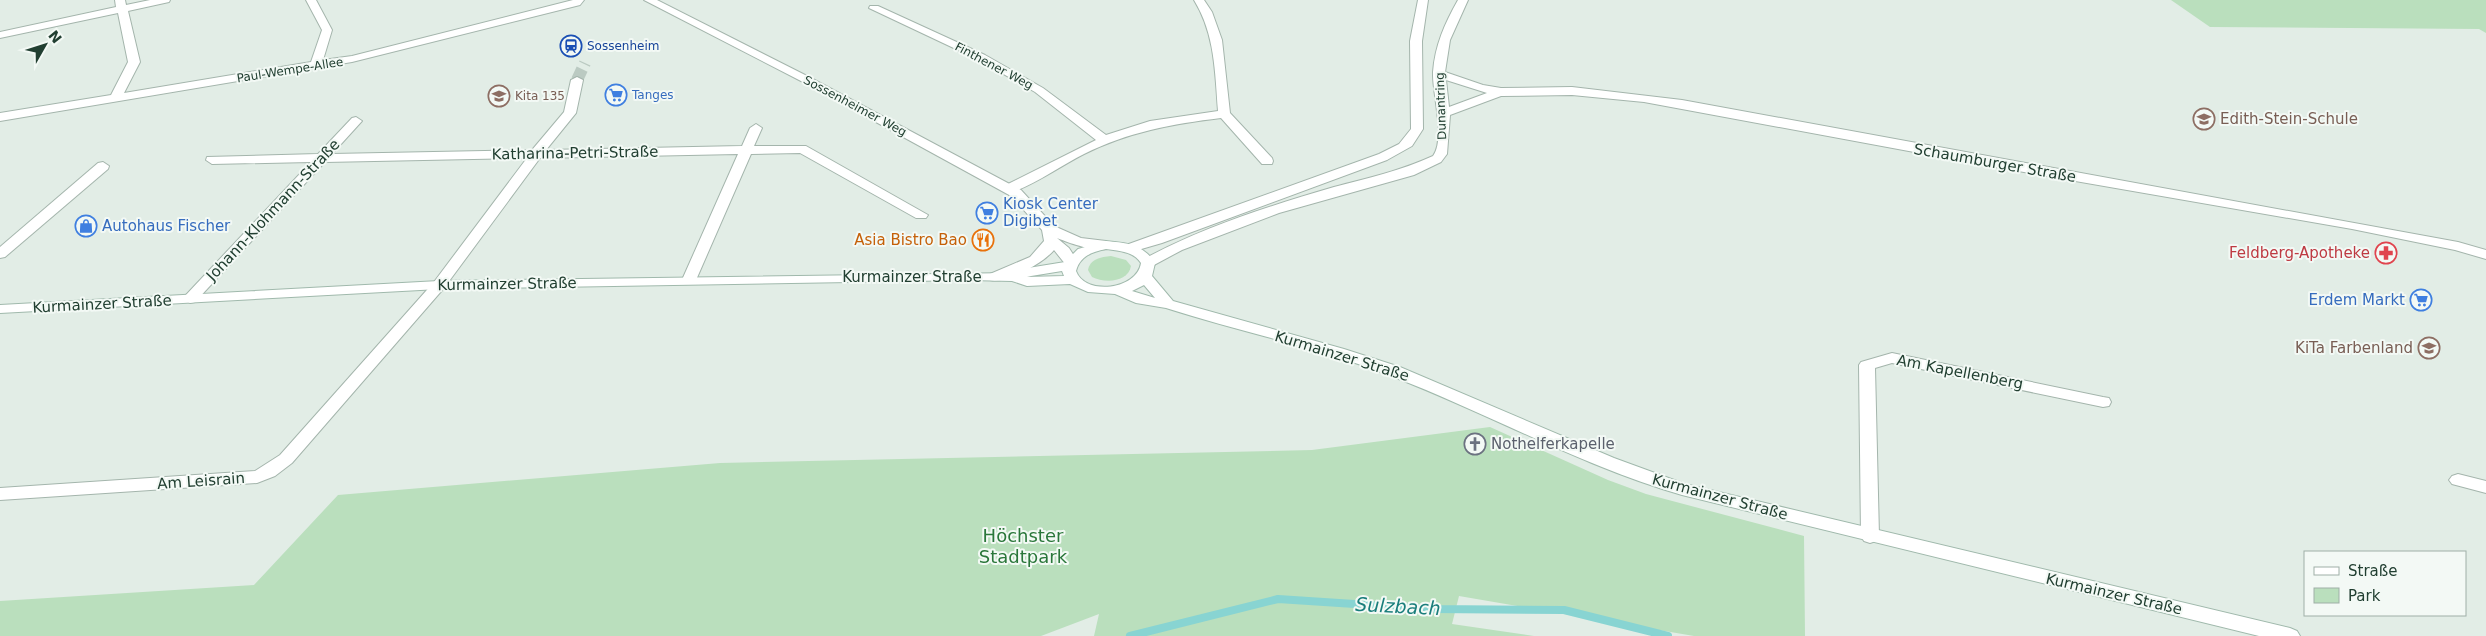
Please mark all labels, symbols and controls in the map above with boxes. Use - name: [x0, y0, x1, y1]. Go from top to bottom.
- north arrow: [20, 20, 70, 70]
- text: N: [45, 27, 65, 46]
- station icon: Sossenheim: [559, 34, 583, 58]
- place label: Sossenheim: [587, 39, 659, 53]
- street label: Finthener Weg: [952, 40, 1036, 92]
- street label: Paul-Wempe-Allee: [236, 55, 344, 85]
- street label: Dunantring: [1433, 72, 1449, 140]
- street label: Sossenheimer Weg: [801, 73, 909, 139]
- supermarket icon: Tanges: [604, 83, 628, 107]
- school or university icon: Kita 135: [487, 84, 511, 108]
- place label: Tanges: [631, 88, 674, 102]
- place label: Kita 135: [515, 89, 565, 103]
- school or university icon: Edith-Stein-Schule: [2192, 107, 2216, 131]
- place label: Edith-Stein-Schule: [2220, 110, 2358, 128]
- street label: Johann-Klohmann-Straße: [202, 135, 343, 285]
- street label: Schaumburger Straße: [1912, 140, 2078, 186]
- street label: Katharina-Petri-Straße: [492, 143, 658, 163]
- place label: Kiosk Center Digibet: [1003, 195, 1099, 230]
- supermarket icon: Kiosk Center Digibet: [975, 201, 999, 225]
- shop icon: Autohaus Fischer: [74, 214, 98, 238]
- place label: Autohaus Fischer: [102, 217, 231, 235]
- restaurant icon: Asia Bistro Bao: [971, 228, 995, 252]
- place label: Asia Bistro Bao: [854, 231, 967, 249]
- pharmacy icon: Feldberg-Apotheke: [2374, 241, 2398, 265]
- place label: Feldberg-Apotheke: [2229, 244, 2370, 262]
- street label: Kurmainzer Straße: [842, 268, 982, 286]
- street label: Kurmainzer Straße: [437, 274, 577, 294]
- supermarket icon: Erdem Markt: [2409, 288, 2433, 312]
- street label: Kurmainzer Straße: [32, 291, 172, 317]
- place label: Erdem Markt: [2309, 291, 2405, 309]
- street label: Kurmainzer Straße: [1273, 327, 1411, 385]
- school or university icon: KiTa Farbenland: [2417, 336, 2441, 360]
- place label: KiTa Farbenland: [2295, 339, 2413, 357]
- street label: Am Kapellenberg: [1895, 351, 2025, 393]
- church icon: Nothelferkapelle: [1463, 432, 1487, 456]
- place label: Nothelferkapelle: [1491, 435, 1615, 453]
- street label: Am Leisrain: [156, 469, 246, 493]
- street label: Kurmainzer Straße: [1650, 470, 1790, 524]
- park label: Höchster Stadtpark: [979, 525, 1068, 567]
- legend: [2304, 551, 2466, 616]
- text: Straße: [2348, 562, 2397, 580]
- street label: Kurmainzer Straße: [2044, 570, 2184, 618]
- text: Park: [2348, 587, 2381, 605]
- water label: Sulzbach: [1355, 593, 1441, 619]

